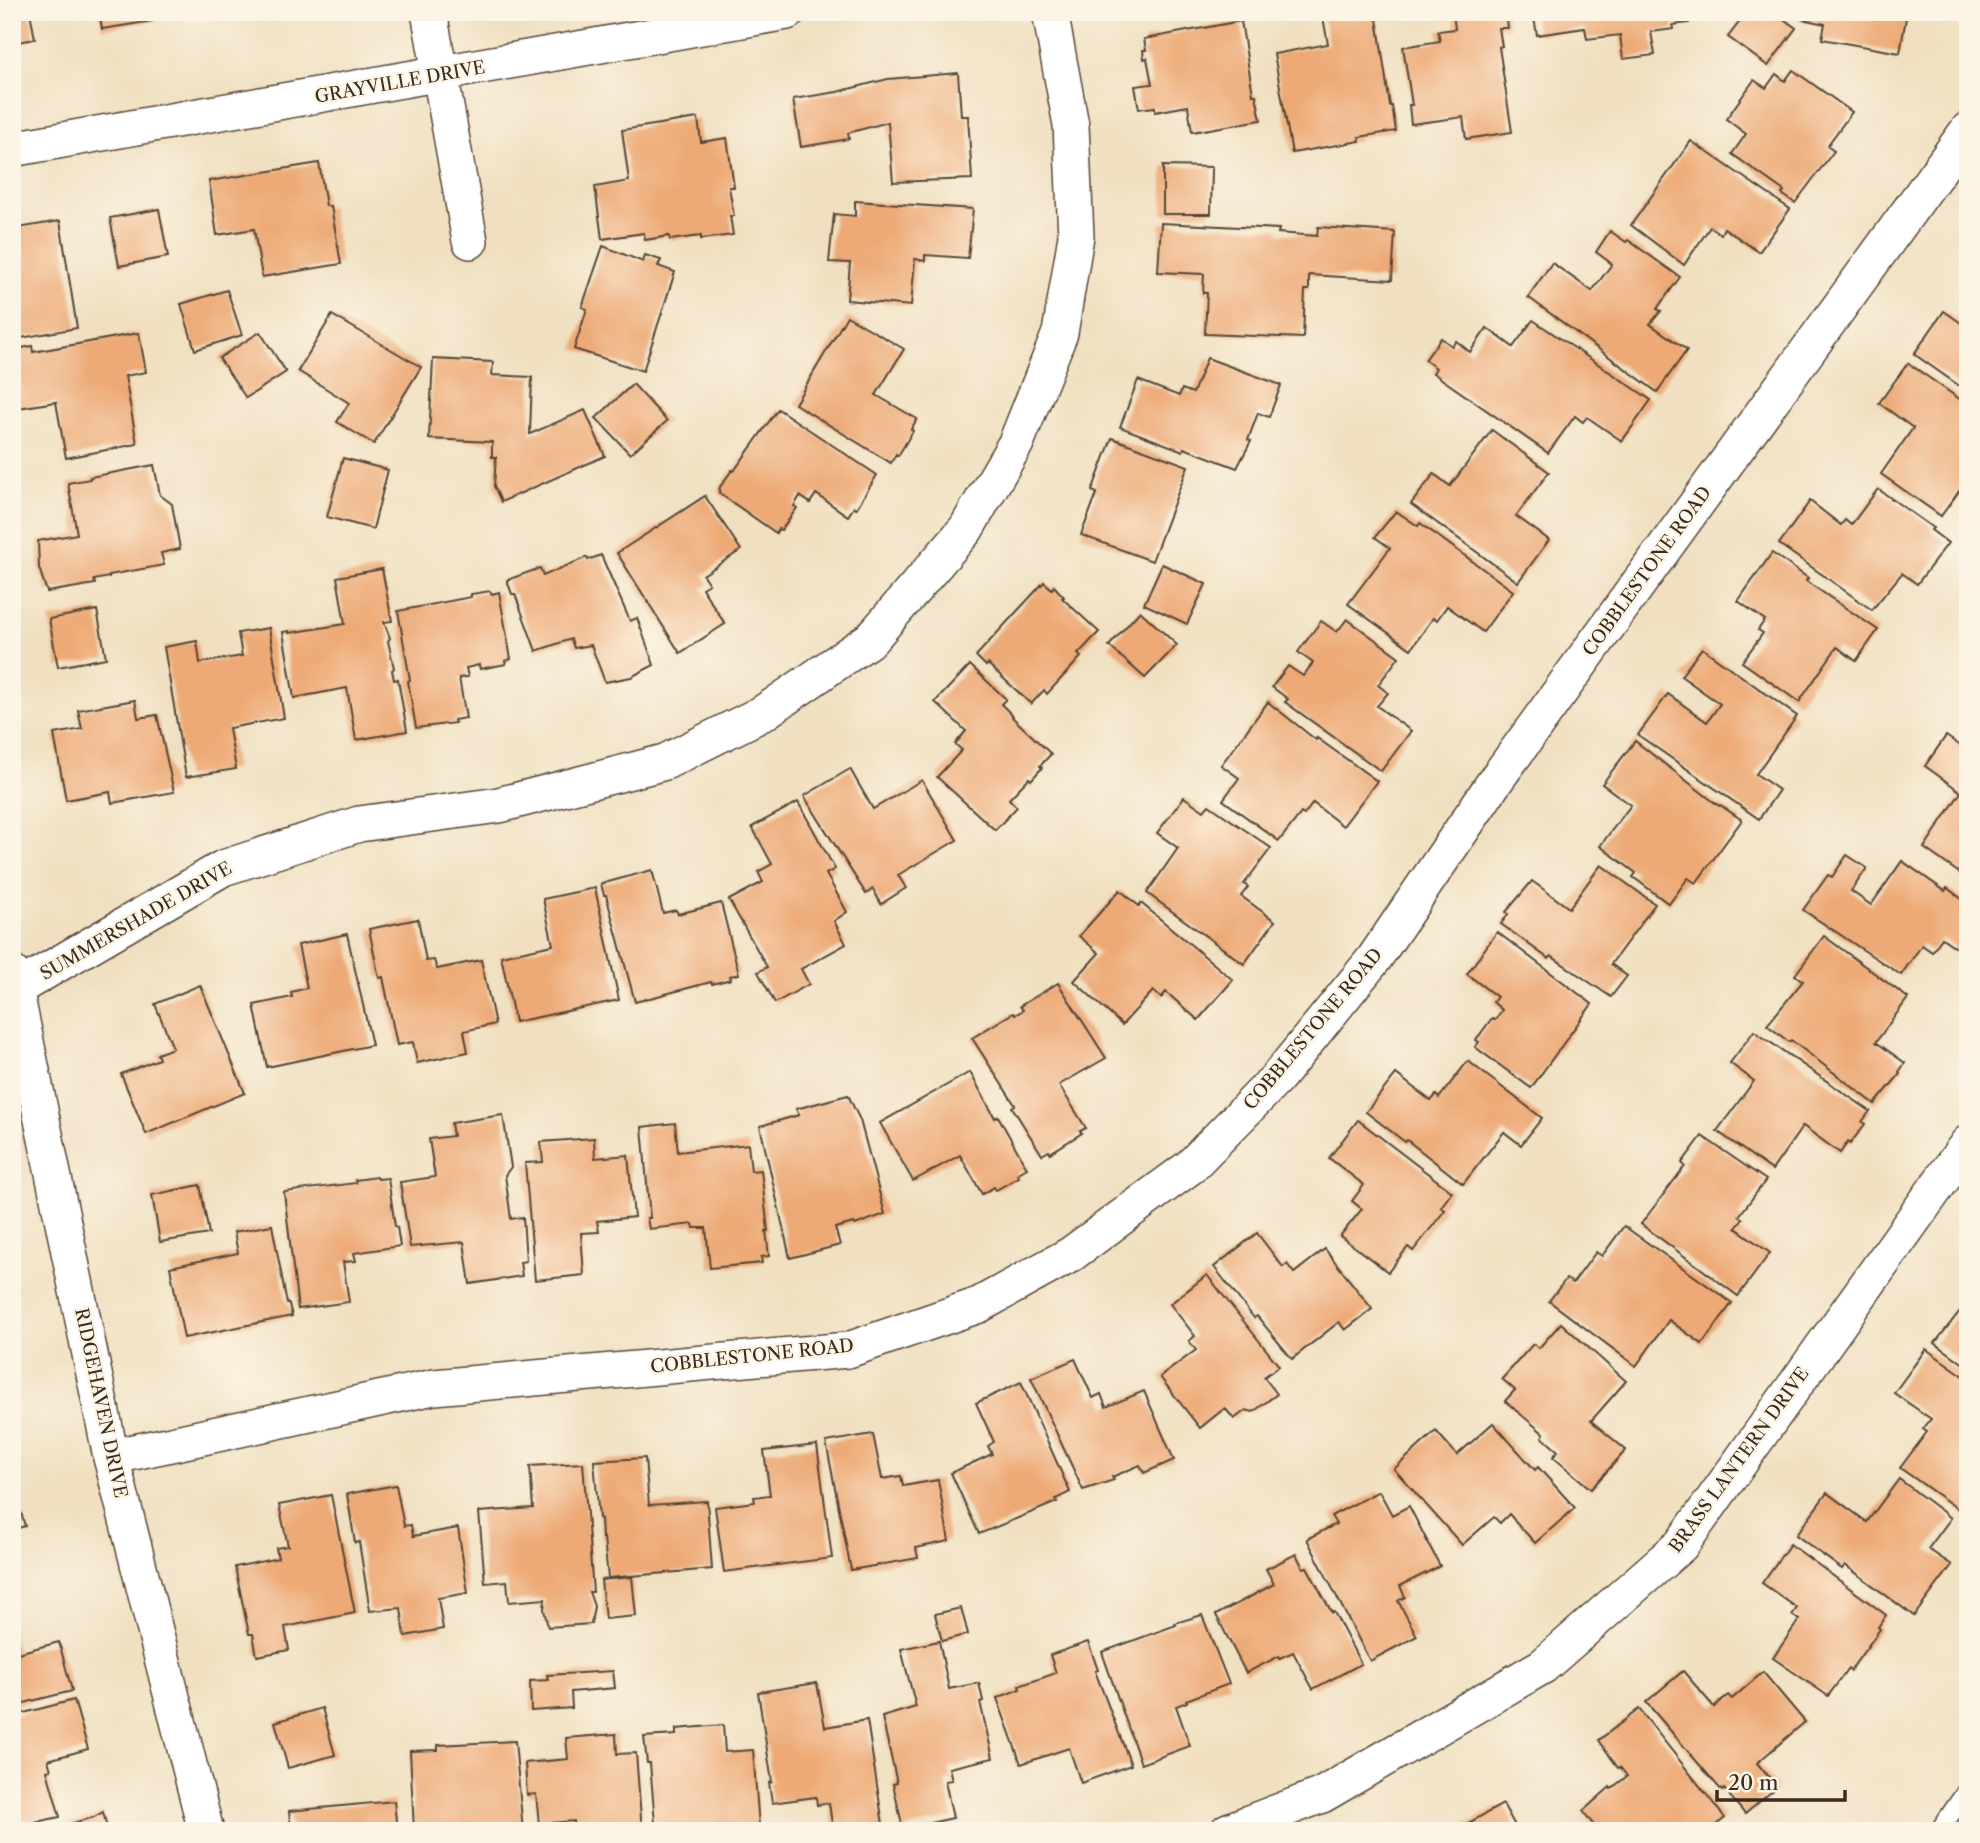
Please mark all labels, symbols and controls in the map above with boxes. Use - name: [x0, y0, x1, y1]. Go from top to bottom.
- street label: GRAYVILLE DRIVE: [313, 56, 487, 108]
- street label: COBBLESTONE ROAD: [1578, 482, 1716, 660]
- street label: SUMMERSHADE DRIVE: [36, 857, 236, 985]
- street label: COBBLESTONE ROAD: [1239, 944, 1387, 1114]
- street label: RIDGEHAVEN DRIVE: [70, 1306, 132, 1500]
- street label: COBBLESTONE ROAD: [649, 1334, 855, 1378]
- street label: BRASS LANTERN DRIVE: [1664, 1363, 1814, 1557]
- scale bar: [1717, 1759, 1845, 1803]
- text: 20 m: [1728, 1770, 1779, 1795]

